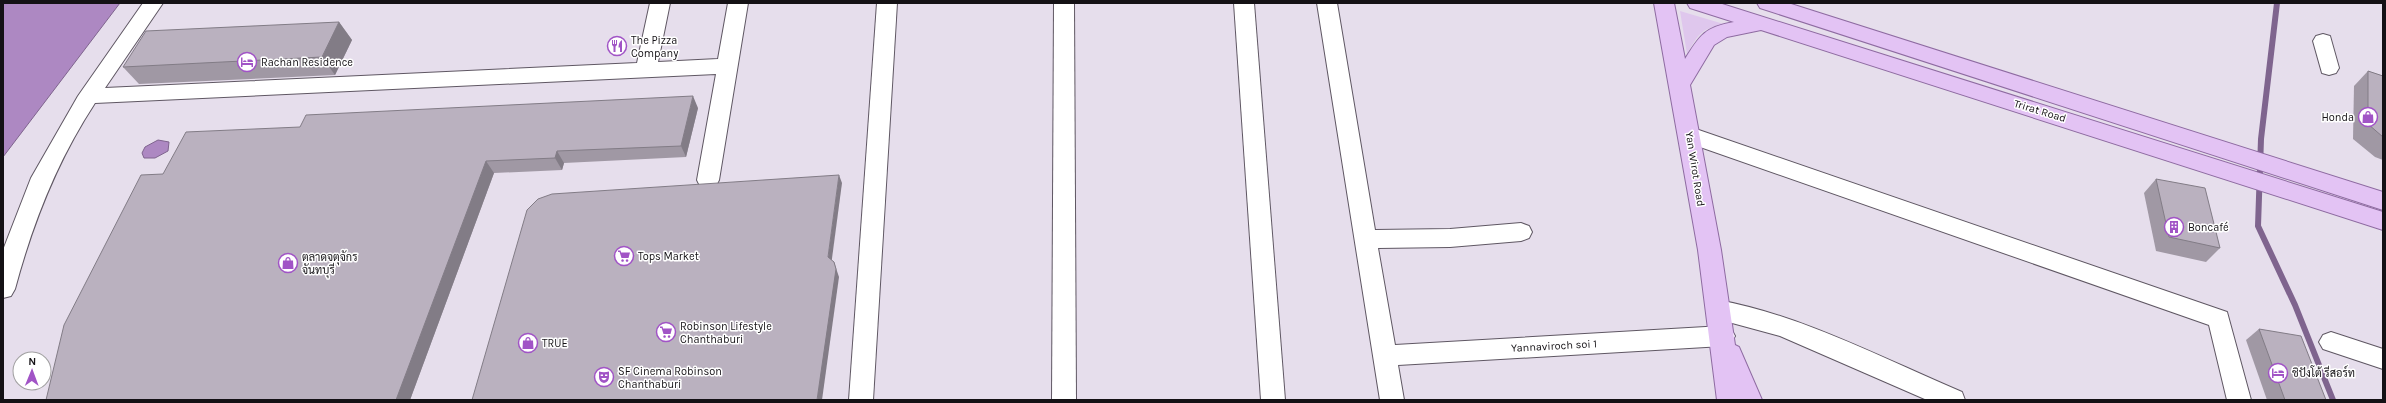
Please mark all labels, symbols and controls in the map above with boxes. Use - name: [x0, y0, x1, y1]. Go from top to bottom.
- place label: The Pizza Company: [631, 34, 678, 60]
- restaurant icon: The Pizza Company: [606, 35, 628, 57]
- hotel icon: Rachan Residence: [236, 51, 258, 73]
- place label: Rachan Residence: [261, 56, 353, 69]
- street label: Trirat Road: [2012, 97, 2068, 125]
- shop icon: Honda: [2357, 106, 2379, 128]
- place label: Honda: [2321, 111, 2354, 124]
- street label: Yan Wirot Road: [1683, 131, 1707, 207]
- building icon: Boncafé: [2163, 216, 2185, 238]
- place label: Boncafé: [2188, 221, 2229, 234]
- supermarket icon: Tops Market: [613, 245, 635, 267]
- place label: ตลาดจตุจักร จันทบุรี: [302, 250, 357, 279]
- place label: Tops Market: [638, 250, 699, 263]
- shop icon: ตลาดจตุจักร จันทบุรี: [277, 252, 299, 274]
- place label: Robinson Lifestyle Chanthaburi: [680, 320, 772, 346]
- supermarket icon: Robinson Lifestyle Chanthaburi: [655, 321, 677, 343]
- shop icon: TRUE: [517, 332, 539, 354]
- place label: TRUE: [542, 337, 568, 350]
- street label: Yannaviroch soi 1: [1511, 337, 1597, 355]
- north arrow: [12, 351, 52, 391]
- text: N: [28, 355, 36, 368]
- hotel icon: ชิปังโต้ รีสอร์ท: [2267, 362, 2289, 384]
- place label: SF Cinema Robinson Chanthaburi: [618, 365, 722, 391]
- place label: ชิปังโต้ รีสอร์ท: [2292, 365, 2355, 380]
- theatre icon: SF Cinema Robinson Chanthaburi: [593, 366, 615, 388]

